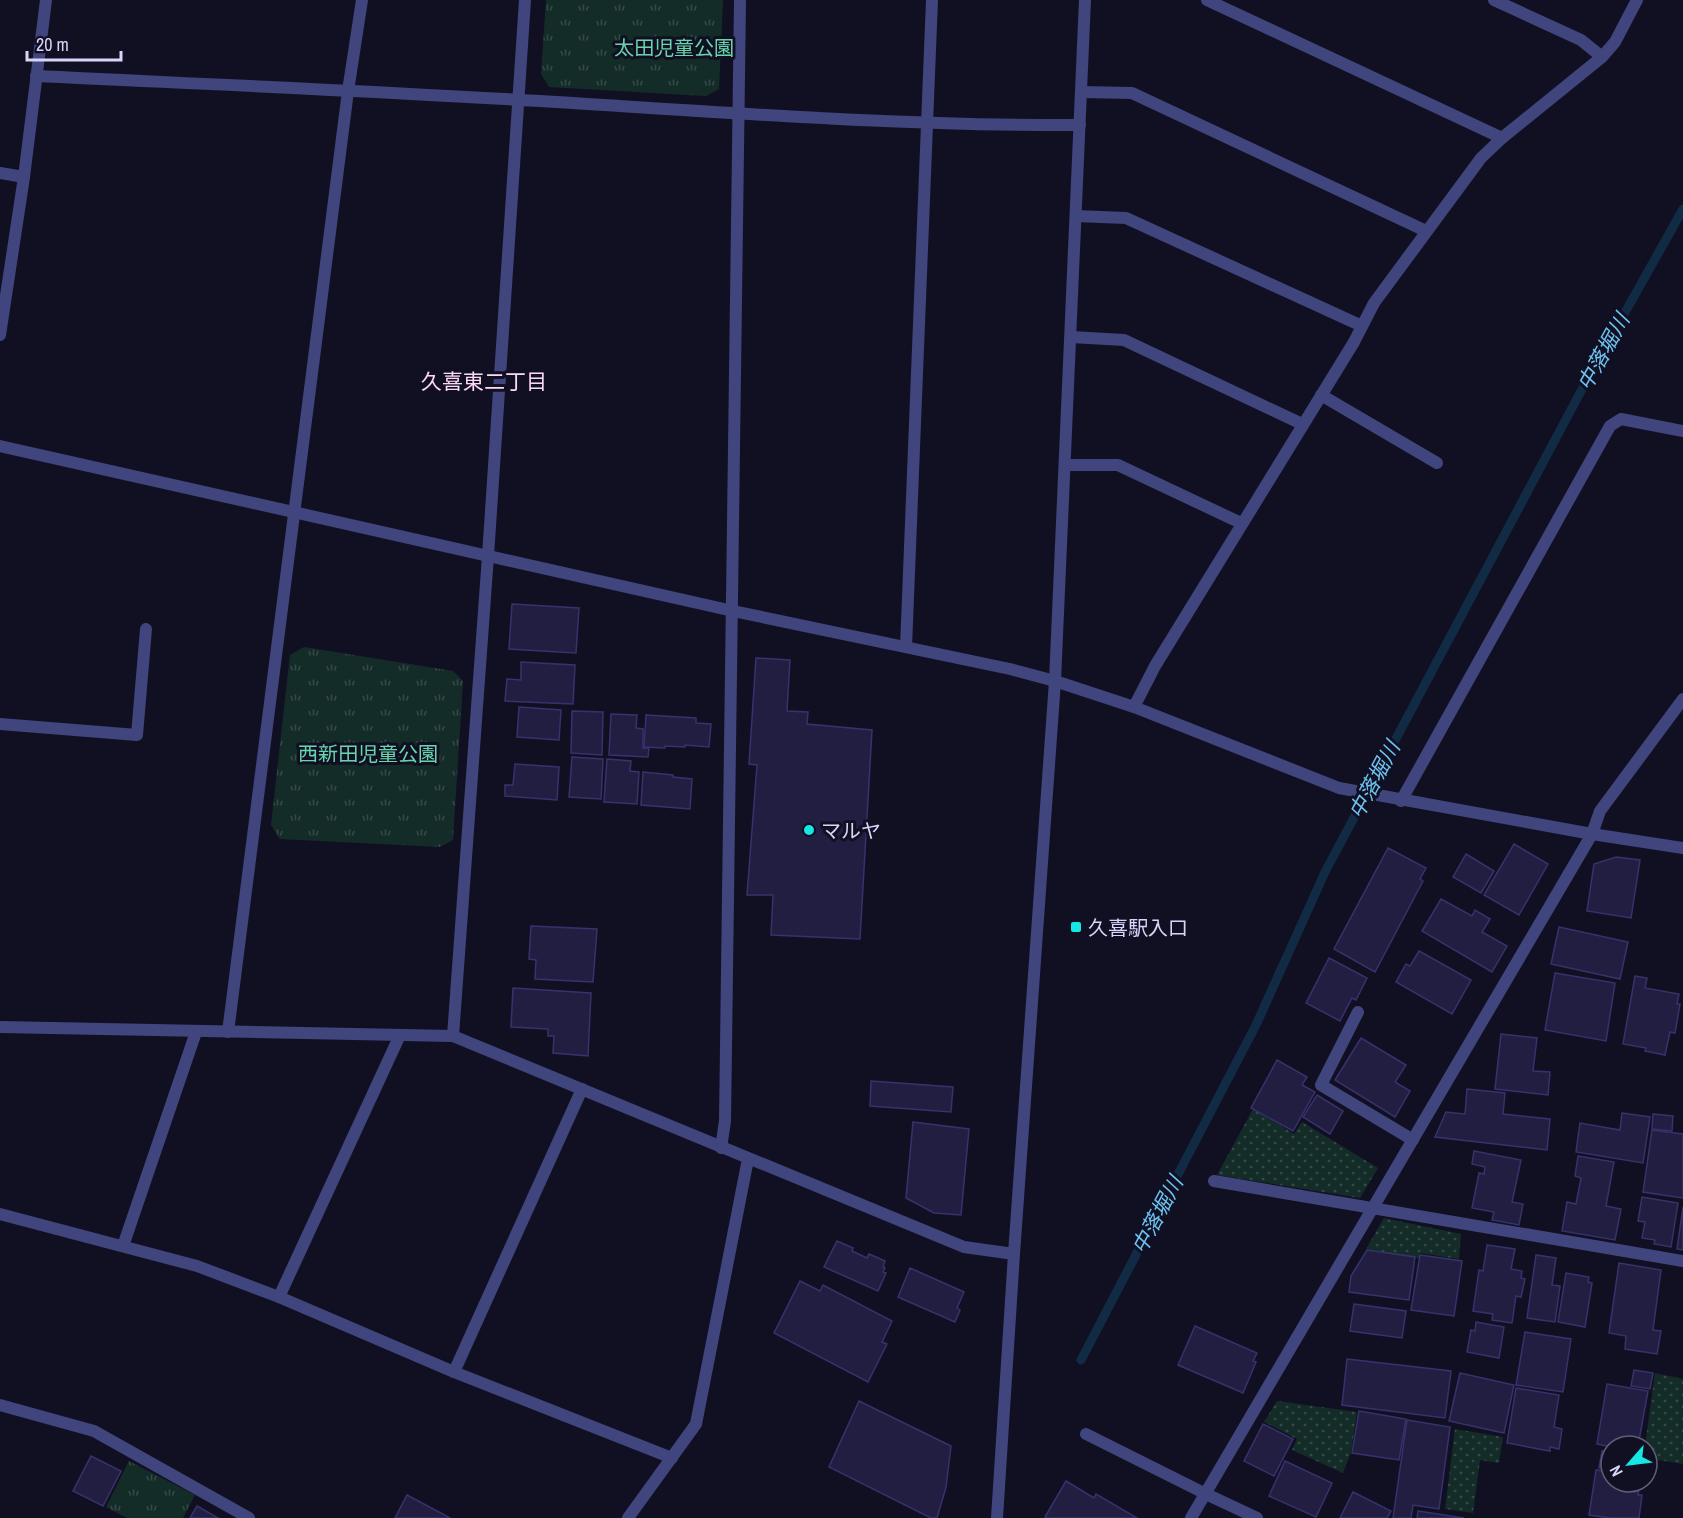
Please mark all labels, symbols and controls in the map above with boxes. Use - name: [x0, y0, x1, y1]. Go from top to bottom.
- scale bar: [27, 24, 122, 62]
- text: 20 m: [36, 32, 69, 57]
- park label: 太田児童公園: [614, 34, 734, 61]
- water label: 中落堀川: [1570, 306, 1637, 396]
- district label: 久喜東二丁目: [421, 367, 547, 396]
- water label: 中落堀川: [1341, 734, 1407, 824]
- park label: 西新田児童公園: [298, 740, 438, 767]
- place label: マルヤ: [821, 817, 881, 844]
- marker: マルヤ: [802, 823, 816, 837]
- place label: 久喜駅入口: [1088, 914, 1188, 941]
- marker: 久喜駅入口: [1069, 920, 1083, 934]
- water label: 中落堀川: [1124, 1169, 1190, 1259]
- north arrow: [1599, 1434, 1659, 1494]
- text: N: [1604, 1462, 1628, 1480]

